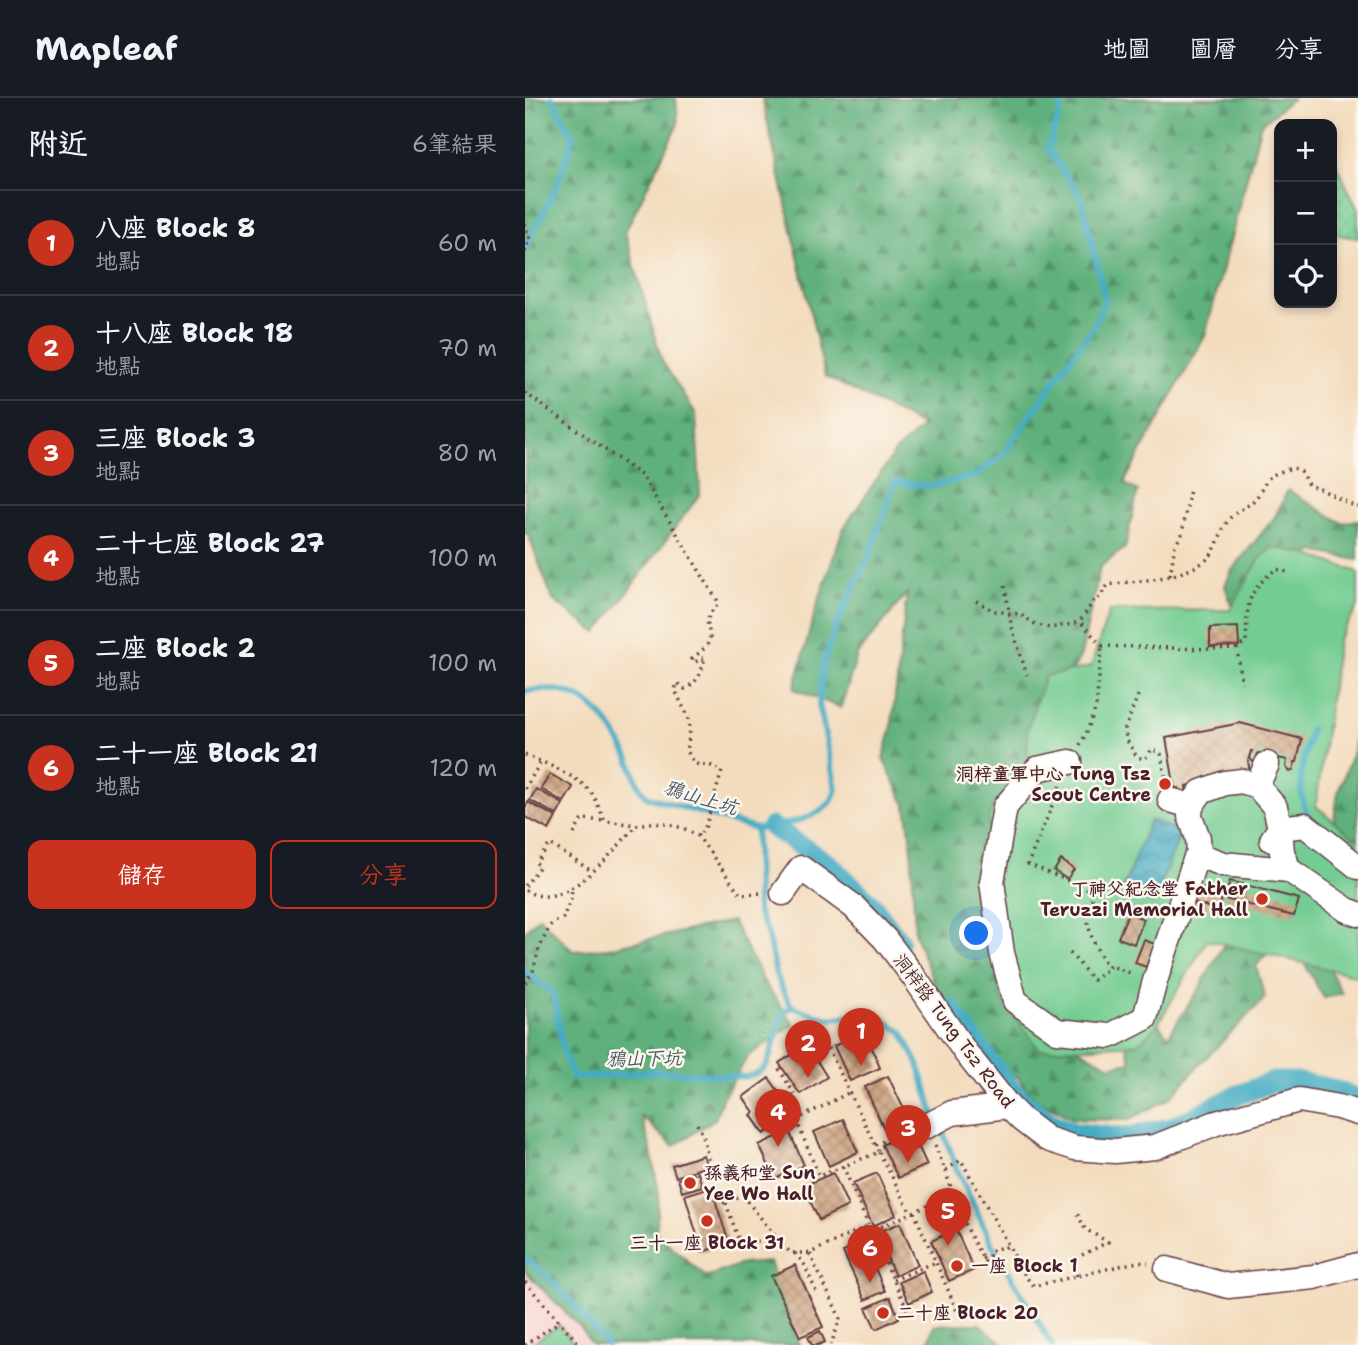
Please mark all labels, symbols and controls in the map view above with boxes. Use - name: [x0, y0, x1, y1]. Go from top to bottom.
- text: Mapleaf: [35, 26, 178, 71]
- text: 地圖: [1103, 33, 1151, 65]
- text: 圖層: [1189, 33, 1237, 65]
- text: 分享: [1275, 33, 1323, 65]
- map controls: [1274, 119, 1337, 308]
- button: +: [1274, 119, 1337, 182]
- text: 附近: [28, 123, 88, 164]
- text: 6筆結果: [412, 129, 497, 159]
- button: −: [1274, 182, 1337, 245]
- text: 八座 Block 8: [95, 210, 255, 245]
- text: 1: [46, 228, 56, 258]
- text: 60 m: [438, 228, 497, 258]
- button: locate: [1274, 245, 1337, 308]
- text: 地點: [95, 246, 141, 276]
- text: 十八座 Block 18: [95, 315, 293, 350]
- text: 2: [43, 333, 59, 363]
- text: 70 m: [438, 333, 497, 363]
- text: 地點: [95, 351, 141, 381]
- text: 三座 Block 3: [95, 420, 255, 455]
- text: 3: [43, 438, 59, 468]
- text: 80 m: [438, 438, 497, 468]
- text: 地點: [95, 456, 141, 486]
- text: 二十七座 Block 27: [95, 525, 324, 560]
- text: 4: [43, 543, 59, 573]
- text: 100 m: [428, 543, 497, 573]
- text: 地點: [95, 561, 141, 591]
- text: 二座 Block 2: [95, 630, 255, 665]
- text: 5: [44, 648, 58, 678]
- text: 100 m: [428, 648, 497, 678]
- text: 地點: [95, 666, 141, 696]
- text: 二十一座 Block 21: [95, 735, 318, 770]
- text: 6: [43, 753, 59, 783]
- text: 120 m: [429, 753, 497, 783]
- place label: 洞梓童軍中心 Tung Tsz Scout Centre: [956, 762, 1151, 807]
- text: 地點: [95, 771, 141, 801]
- water label: 鴉山上坑: [661, 774, 743, 821]
- marker: 洞梓童軍中心 Tung Tsz Scout Centre: [1157, 776, 1173, 792]
- button: 儲存: [28, 840, 256, 909]
- button: 分享: [270, 840, 497, 909]
- place label: 丁神父紀念堂 Father Teruzzi Memorial Hall: [1040, 877, 1248, 922]
- marker: 丁神父紀念堂 Father Teruzzi Memorial Hall: [1254, 891, 1270, 907]
- your location: [959, 916, 993, 950]
- street label: 洞梓路 Tung Tsz Road: [888, 949, 1020, 1113]
- pin: 1: [838, 1008, 884, 1066]
- pin: 2: [785, 1020, 831, 1078]
- water label: 鴉山下坑: [606, 1045, 684, 1072]
- pin: 4: [755, 1089, 801, 1147]
- pin: 3: [885, 1105, 931, 1163]
- place label: 孫義和堂 Sun Yee Wo Hall: [704, 1161, 815, 1206]
- marker: 孫義和堂 Sun Yee Wo Hall: [682, 1175, 698, 1191]
- pin: 5: [925, 1188, 971, 1246]
- marker: 三十一座 Block 31: [699, 1213, 715, 1229]
- pin: 6: [847, 1225, 893, 1283]
- place label: 三十一座 Block 31: [630, 1231, 784, 1255]
- place label: 一座 Block 1: [971, 1254, 1078, 1278]
- marker: 一座 Block 1: [949, 1258, 965, 1274]
- place label: 二十座 Block 20: [897, 1301, 1038, 1325]
- marker: 二十座 Block 20: [875, 1305, 891, 1321]

